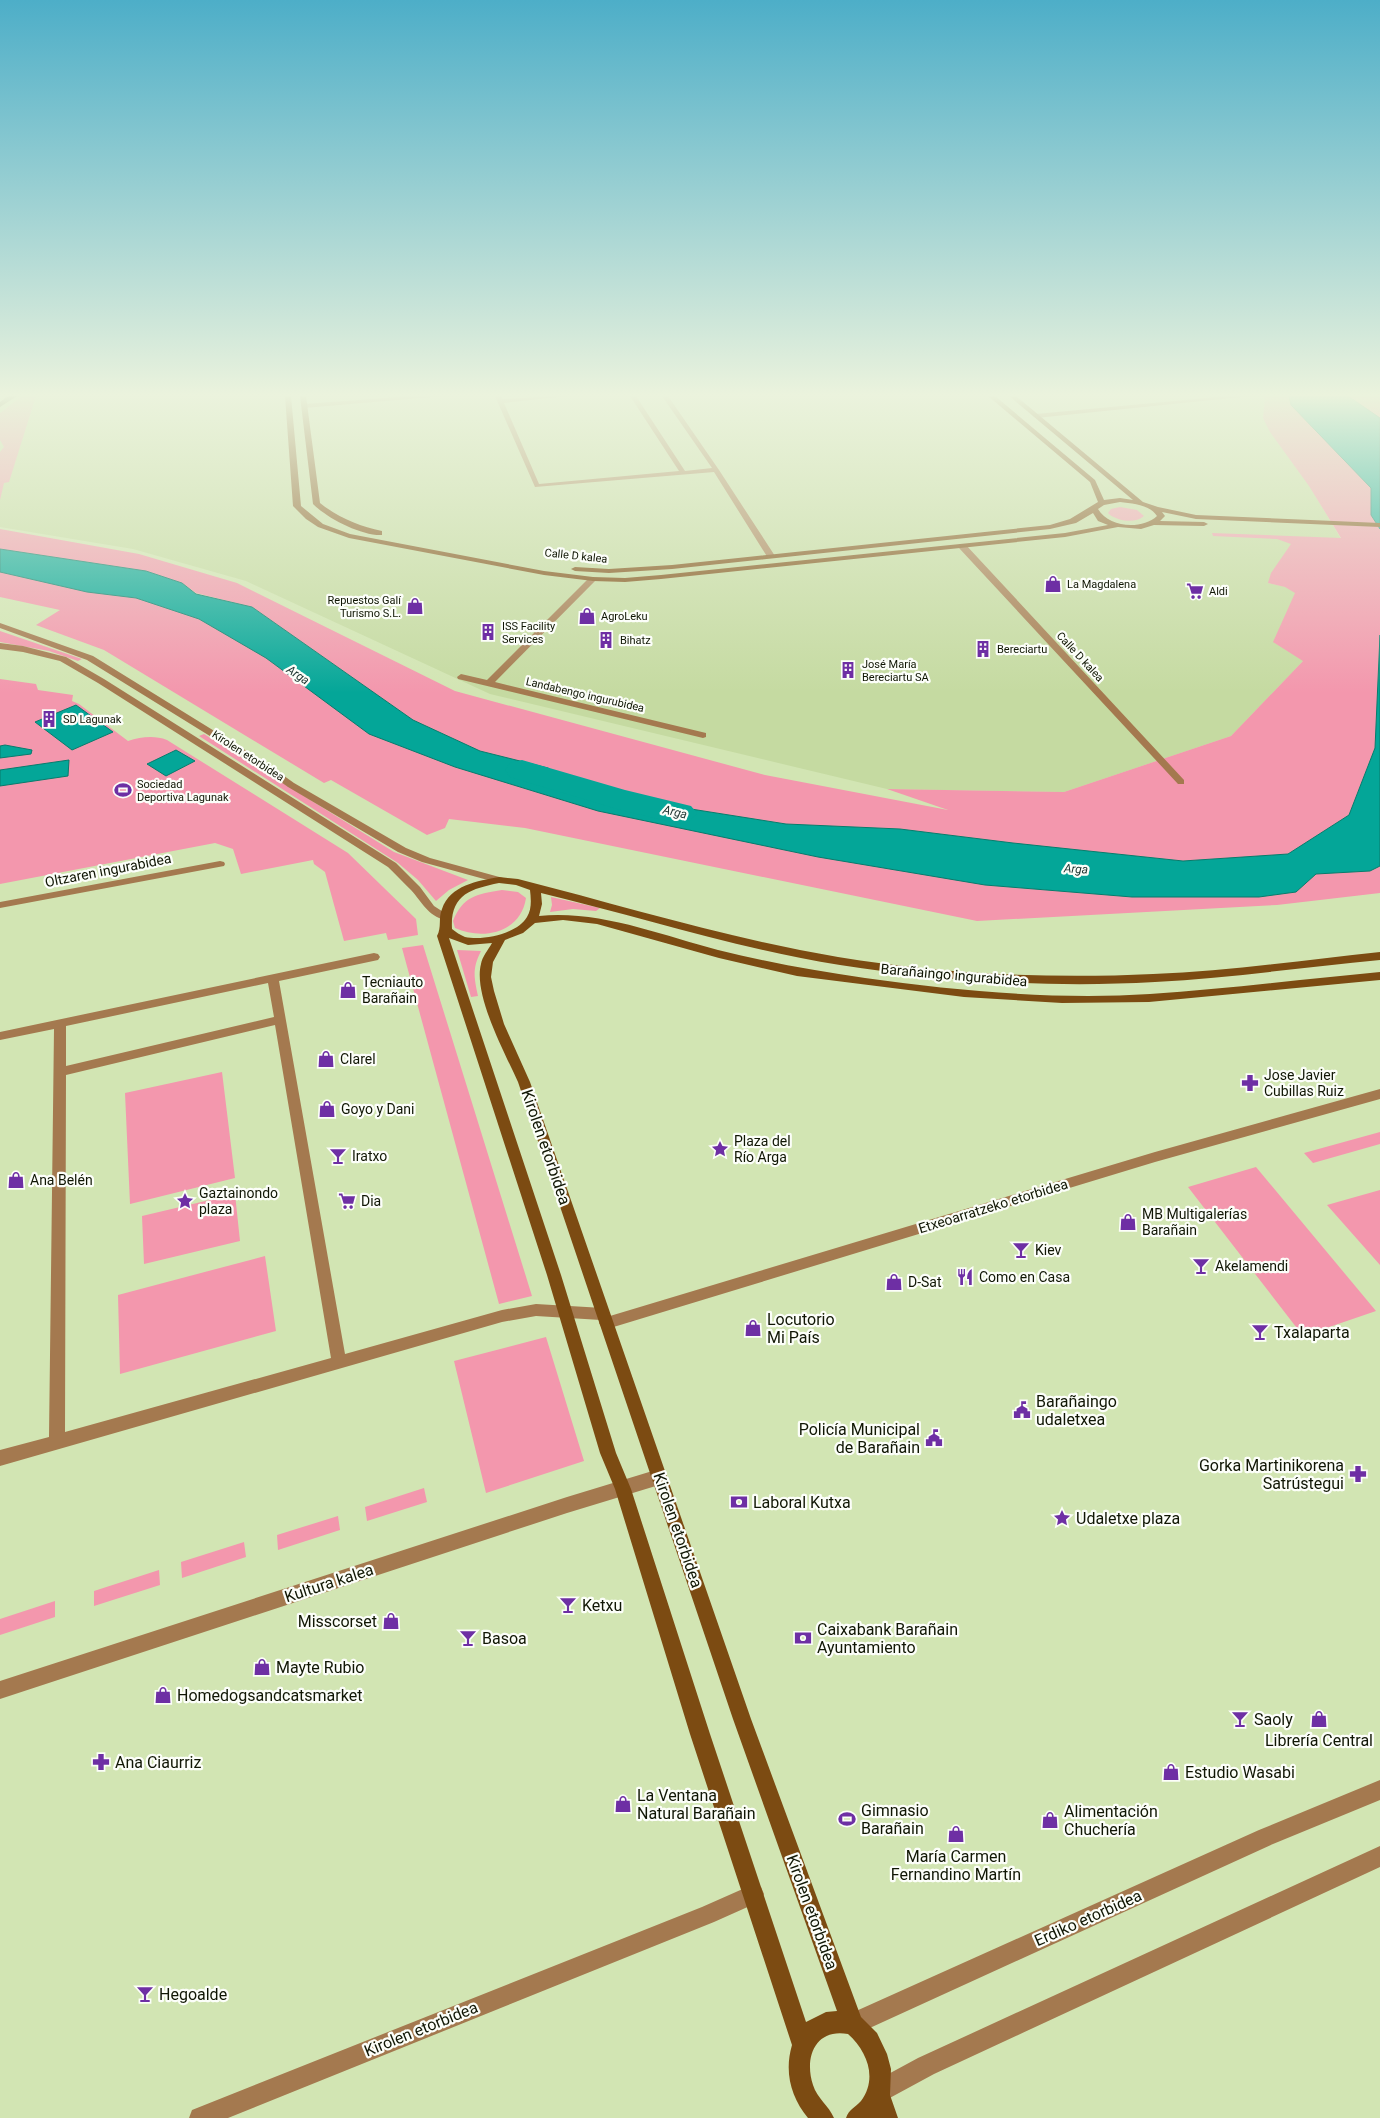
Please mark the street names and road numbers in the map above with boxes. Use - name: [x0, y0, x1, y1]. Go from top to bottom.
- street label: Calle D kalea: [544, 546, 608, 566]
- street label: Calle D kalea: [1054, 630, 1106, 684]
- street label: Landabengo ingurubidea: [525, 675, 645, 715]
- street label: Kirolen etorbidea: [210, 728, 286, 784]
- street label: Oltzaren ingurabidea: [43, 850, 173, 890]
- street label: Barañaingo ingurabidea: [880, 961, 1028, 989]
- street label: Kirolen etorbidea: [517, 1087, 575, 1207]
- street label: Etxeoarratzeko etorbidea: [916, 1176, 1070, 1236]
- street label: Kirolen etorbidea: [649, 1470, 707, 1590]
- street label: Kultura kalea: [282, 1560, 376, 1606]
- street label: Kirolen etorbidea: [782, 1852, 842, 1972]
- street label: Erdiko etorbidea: [1031, 1886, 1145, 1950]
- street label: Kirolen etorbidea: [361, 1998, 481, 2060]

